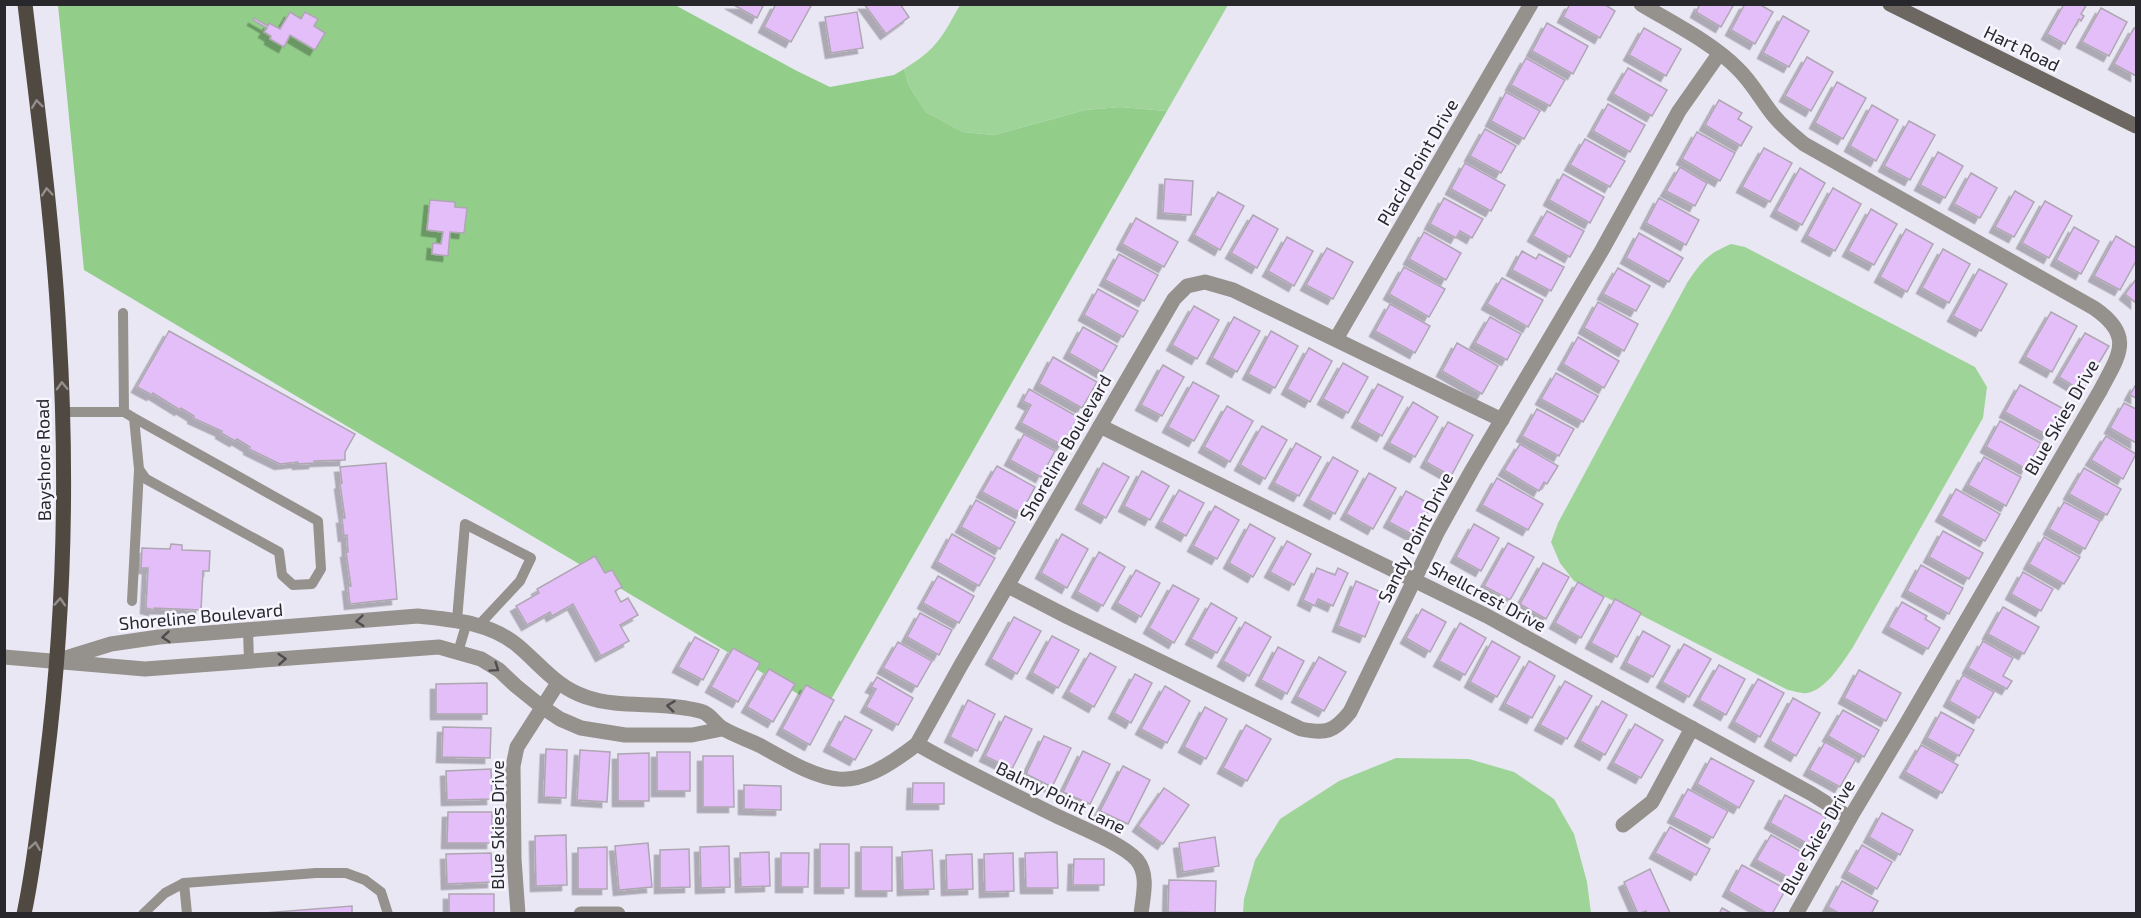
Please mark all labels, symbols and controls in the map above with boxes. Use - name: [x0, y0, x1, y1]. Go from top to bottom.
- street label: Hart Road: [1981, 20, 2063, 76]
- street label: Placid Point Drive: [1372, 95, 1462, 229]
- one-way arrow: [31, 99, 44, 108]
- one-way arrow: [41, 187, 54, 196]
- street label: Blue Skies Drive: [2019, 355, 2103, 479]
- street label: Shoreline Boulevard: [1014, 370, 1116, 524]
- one-way arrow: [55, 382, 68, 391]
- street label: Bayshore Road: [31, 399, 55, 521]
- street label: Sandy Point Drive: [1373, 468, 1457, 606]
- street label: Shellcrest Drive: [1426, 556, 1550, 636]
- one-way arrow: [54, 598, 67, 607]
- street label: Shoreline Boulevard: [118, 598, 284, 634]
- one-way arrow: [356, 614, 365, 627]
- one-way arrow: [161, 630, 170, 643]
- one-way arrow: [278, 653, 287, 666]
- one-way arrow: [489, 661, 500, 672]
- one-way arrow: [666, 700, 676, 713]
- street label: Balmy Point Lane: [993, 756, 1129, 838]
- street label: Blue Skies Drive: [486, 760, 508, 890]
- street label: Blue Skies Drive: [1775, 775, 1859, 899]
- one-way arrow: [28, 841, 41, 851]

